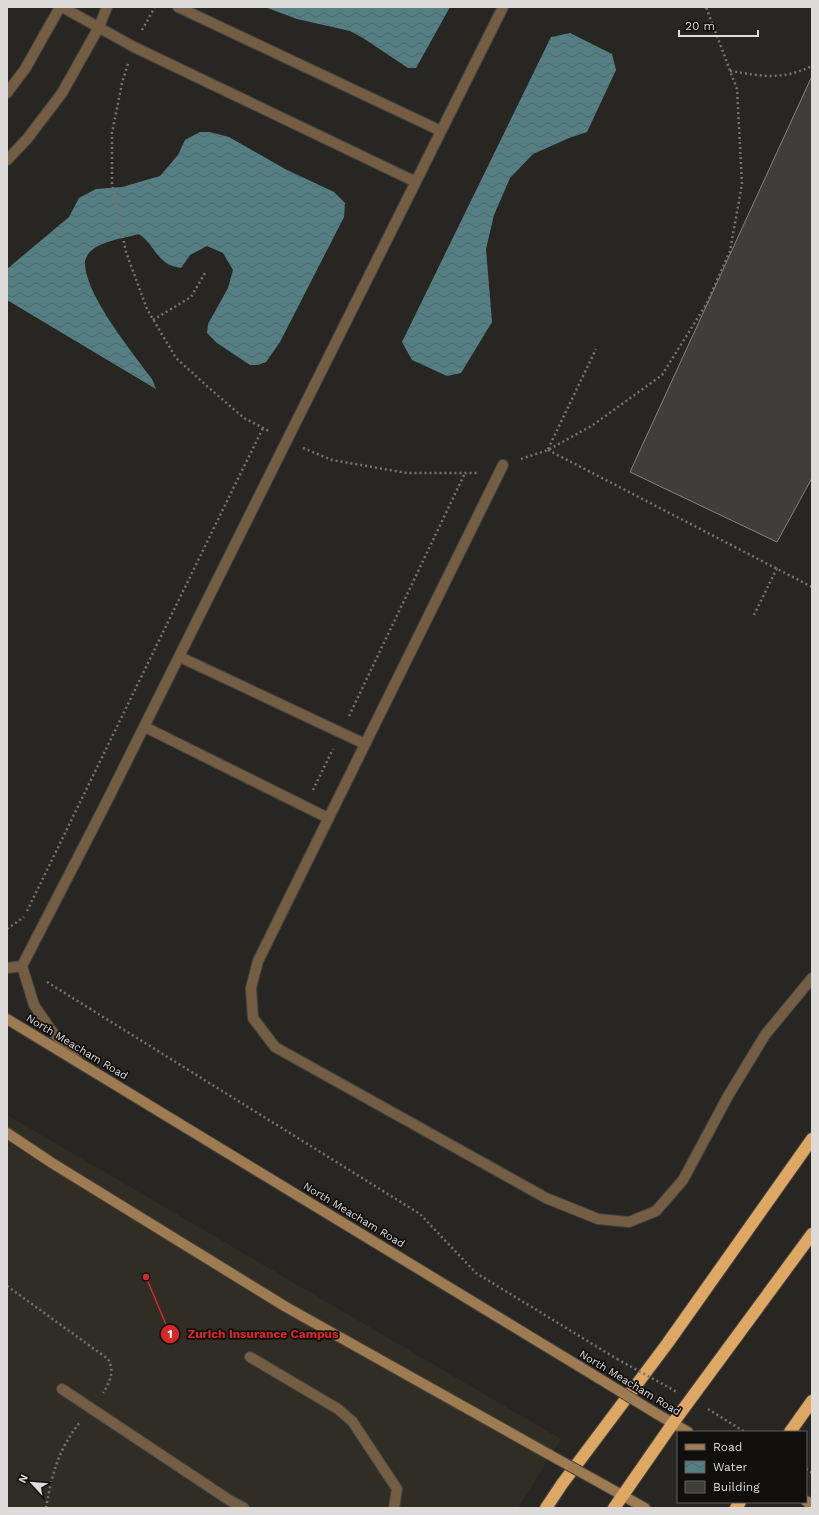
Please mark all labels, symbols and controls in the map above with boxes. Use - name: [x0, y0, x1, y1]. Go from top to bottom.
- scale bar: [679, 12, 758, 38]
- text: 20 m: [685, 19, 715, 33]
- street label: North Meacham Road: [24, 1012, 130, 1082]
- street label: North Meacham Road: [301, 1180, 407, 1250]
- callout: Zurich Insurance Campus: [160, 1322, 347, 1346]
- text: 1: [167, 1327, 173, 1341]
- text: Zurich Insurance Campus: [188, 1327, 339, 1341]
- street label: North Meacham Road: [577, 1348, 683, 1418]
- legend: [677, 1431, 807, 1503]
- text: Road: [713, 1440, 742, 1454]
- text: Water: [713, 1460, 748, 1474]
- north arrow: [12, 1463, 52, 1503]
- text: N: [16, 1472, 31, 1485]
- text: Building: [713, 1480, 760, 1494]

